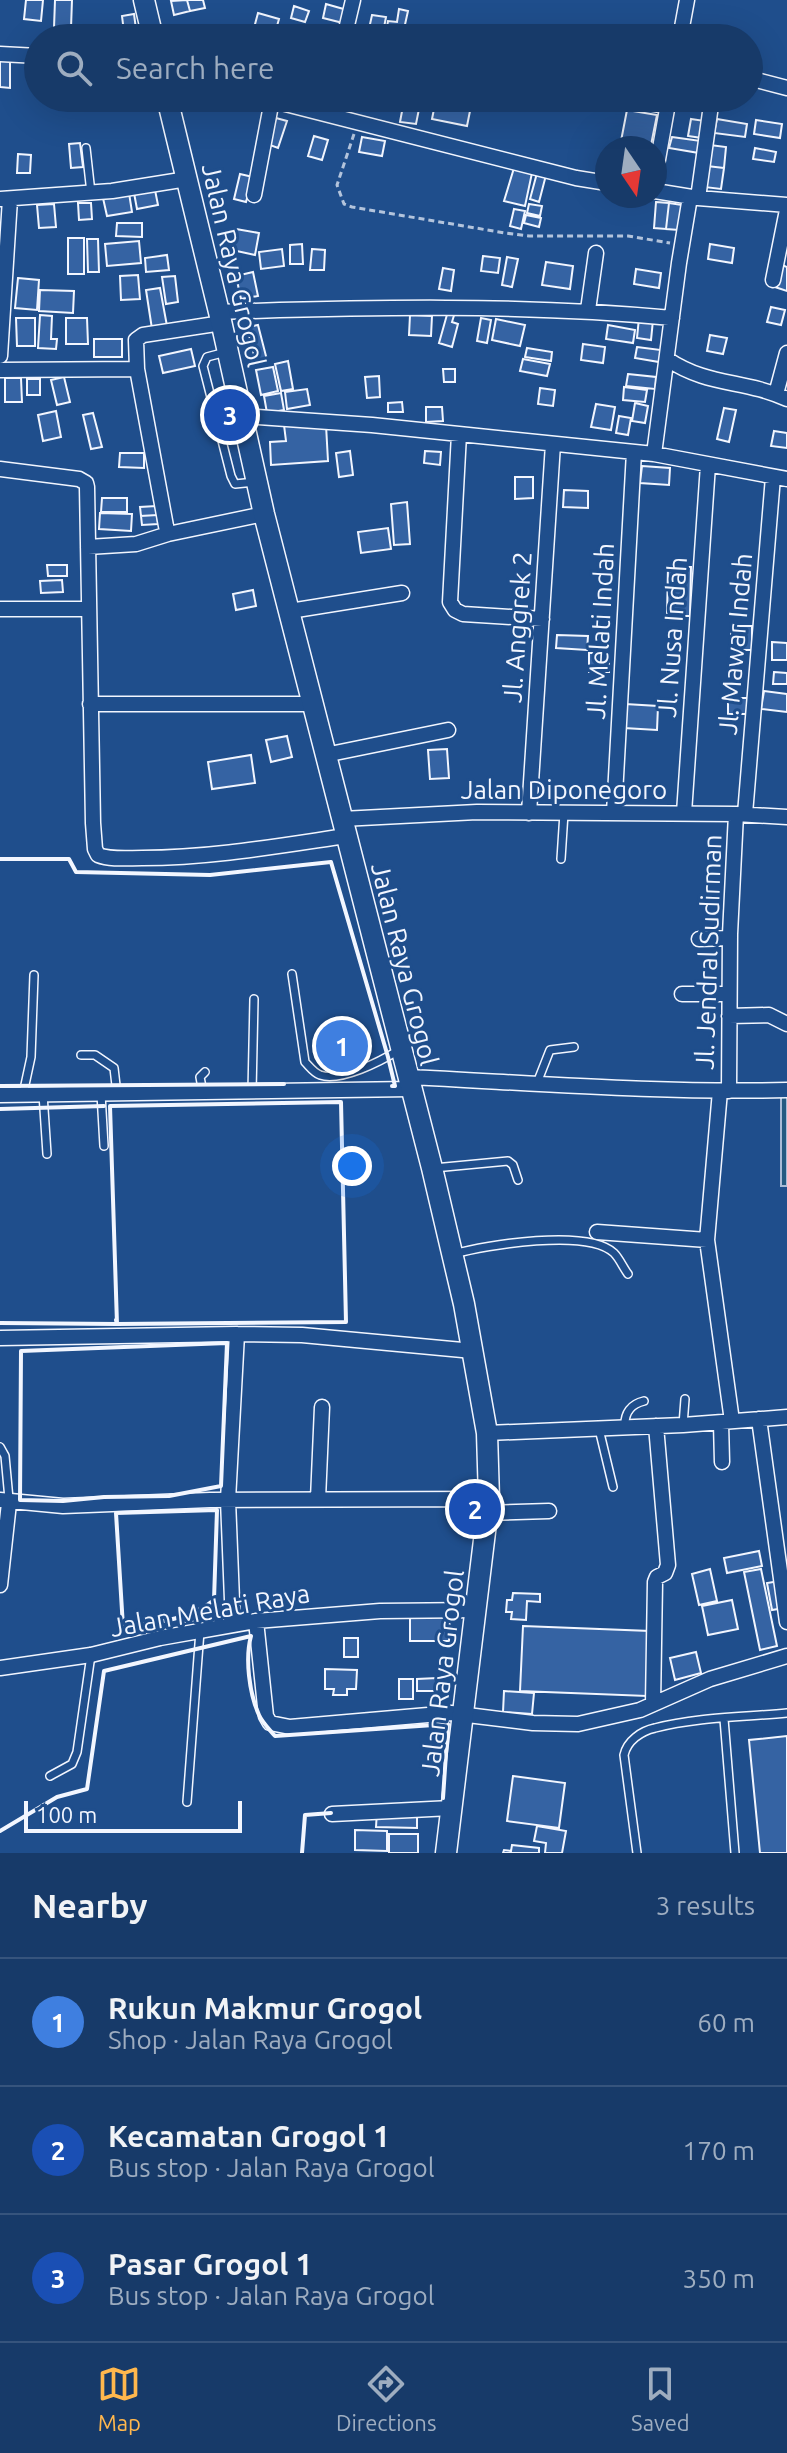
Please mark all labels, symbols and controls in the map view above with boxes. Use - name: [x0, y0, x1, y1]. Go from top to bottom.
- search box: [24, 24, 763, 112]
- icon: search: [52, 46, 96, 90]
- text: Search here: [116, 51, 275, 85]
- north arrow: [595, 136, 667, 208]
- street label: Jalan Raya Grogol: [197, 161, 272, 370]
- pin: 3: [204, 385, 256, 445]
- street label: Jl. Melati Indah: [581, 542, 619, 720]
- street label: Jl. Anggrek 2: [497, 550, 537, 704]
- street label: Jl. Mawar Indah: [713, 552, 757, 736]
- street label: Jl. Nusa Indah: [652, 556, 692, 718]
- street label: Jalan Diponegoro: [461, 775, 667, 804]
- street label: Jl. Jendral Sudirman: [689, 834, 727, 1070]
- street label: Jalan Raya Grogol: [366, 860, 444, 1068]
- pin: 1: [316, 1016, 368, 1076]
- your location: [332, 1146, 372, 1186]
- pin: 2: [449, 1479, 501, 1539]
- street label: Jalan Raya Grogol: [415, 1568, 469, 1778]
- street label: Jalan Melati Raya: [108, 1578, 312, 1642]
- scale bar: [24, 1797, 242, 1833]
- text: 100 m: [36, 1802, 97, 1827]
- text: Nearby: [32, 1886, 147, 1924]
- text: 3 results: [656, 1891, 755, 1920]
- text: Rukun Makmur Grogol: [108, 1991, 422, 2025]
- text: 1: [51, 2008, 65, 2037]
- text: 60 m: [697, 2008, 755, 2037]
- text: Shop · Jalan Raya Grogol: [108, 2025, 393, 2054]
- text: Kecamatan Grogol 1: [108, 2119, 390, 2153]
- text: 2: [51, 2136, 65, 2165]
- text: 170 m: [683, 2136, 755, 2165]
- text: Bus stop · Jalan Raya Grogol: [108, 2153, 435, 2182]
- text: Pasar Grogol 1: [108, 2247, 312, 2281]
- text: 3: [51, 2264, 65, 2293]
- text: 350 m: [683, 2264, 755, 2293]
- text: Bus stop · Jalan Raya Grogol: [108, 2281, 435, 2310]
- tab: Map: [97, 2362, 141, 2435]
- tab: Directions: [336, 2362, 436, 2435]
- tab: Saved: [631, 2362, 690, 2435]

